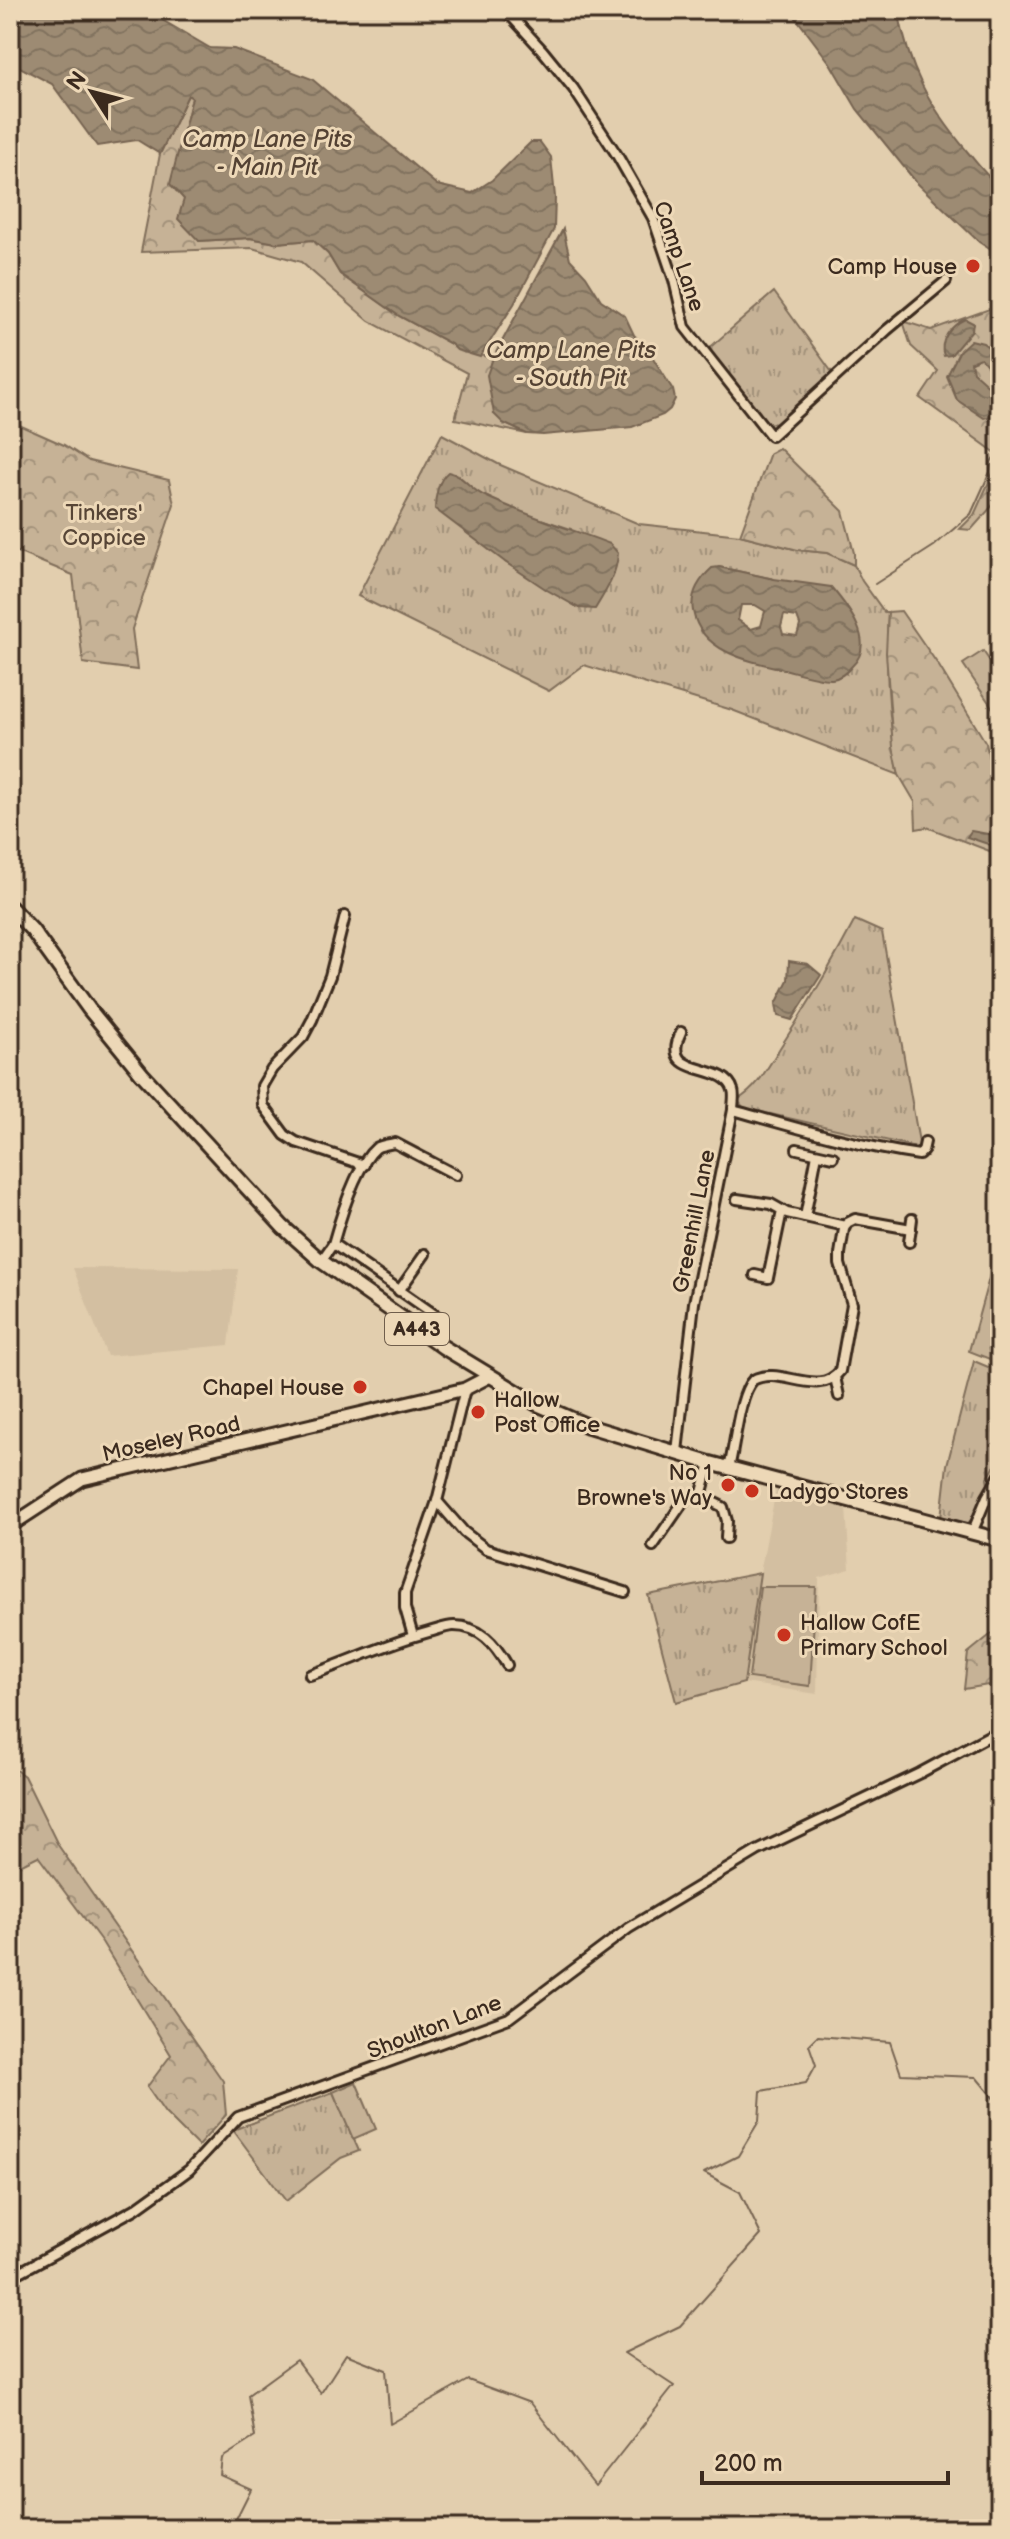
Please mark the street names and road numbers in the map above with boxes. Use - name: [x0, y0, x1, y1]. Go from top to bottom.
- street label: Camp Lane: [647, 198, 710, 315]
- street label: Greenhill Lane: [667, 1147, 722, 1295]
- road number: A443: [385, 1313, 449, 1345]
- street label: Moseley Road: [100, 1410, 243, 1468]
- street label: Shoulton Lane: [364, 1989, 506, 2065]

